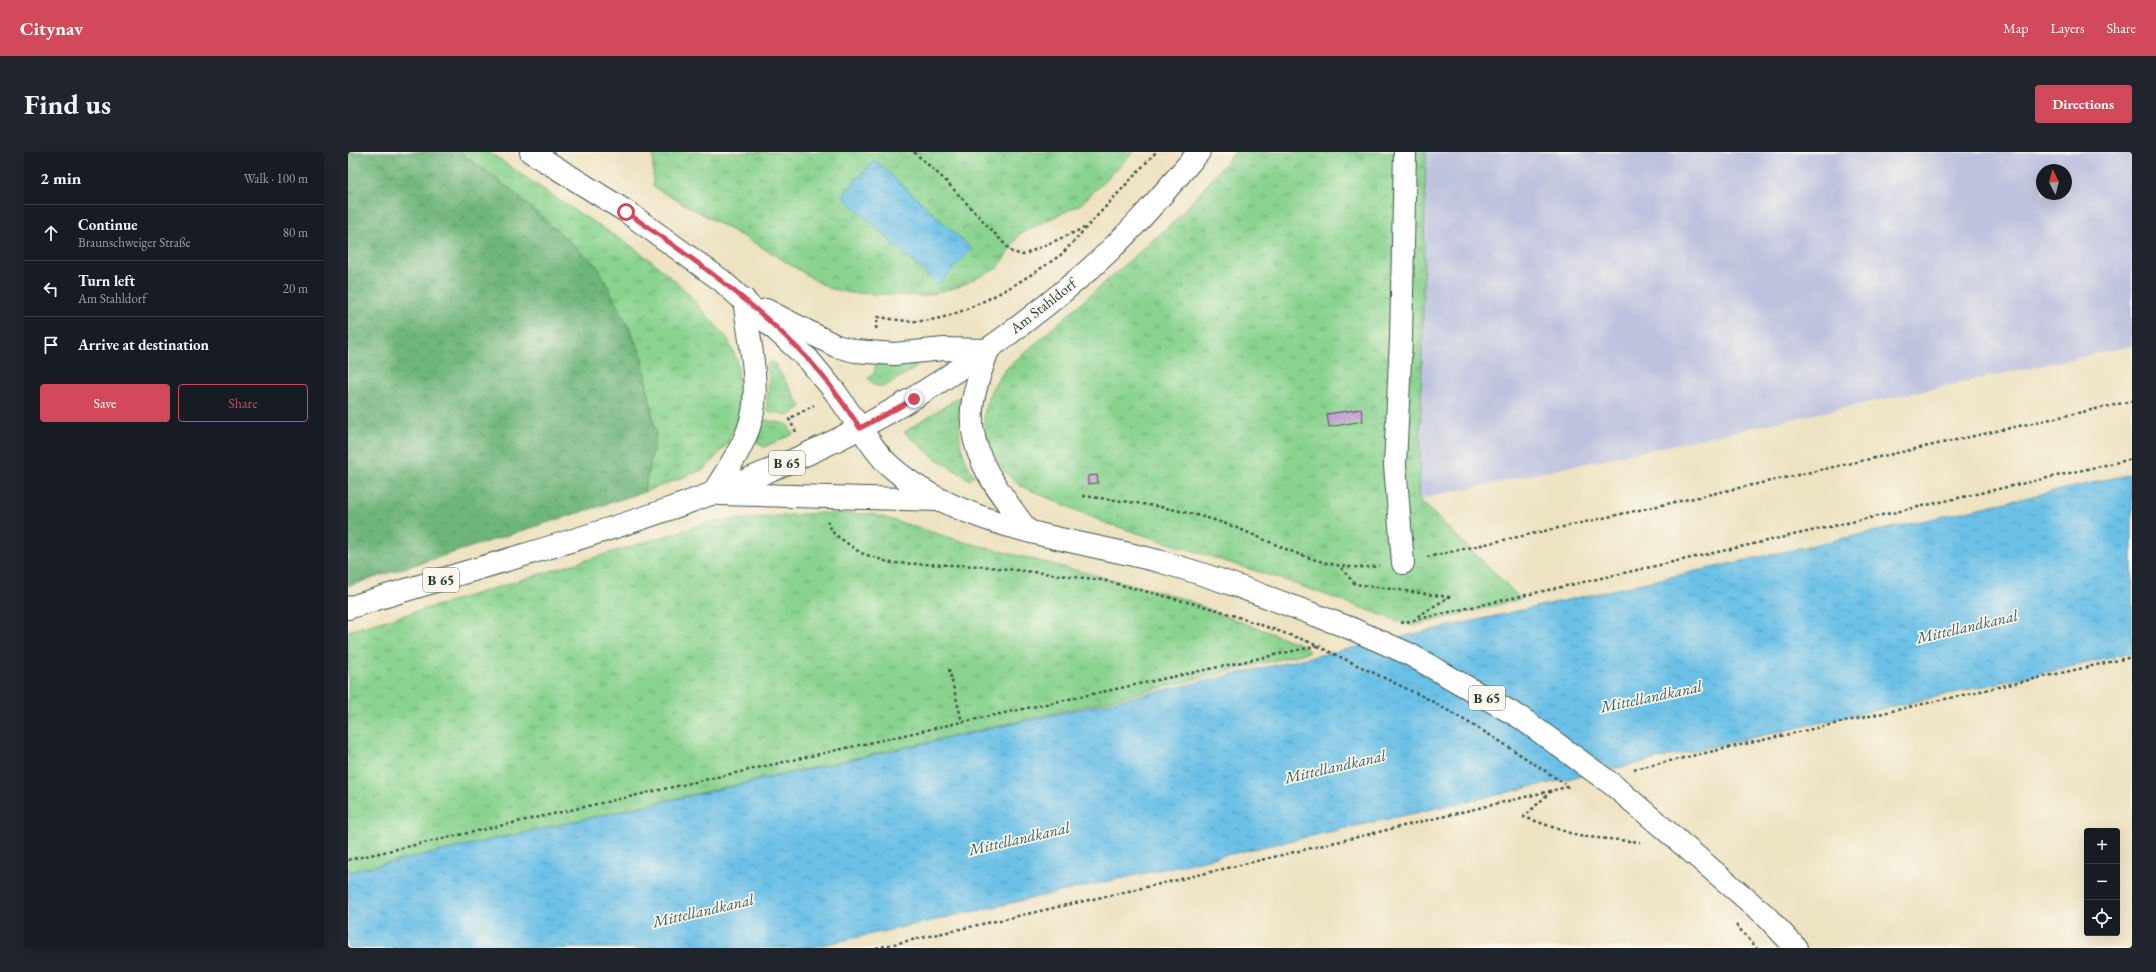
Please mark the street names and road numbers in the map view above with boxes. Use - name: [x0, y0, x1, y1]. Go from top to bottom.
- street label: Am Stahldorf: [1005, 272, 1081, 338]
- road number: B 65: [769, 451, 805, 475]
- road number: B 65: [423, 568, 459, 592]
- road number: B 65: [1469, 686, 1505, 710]

